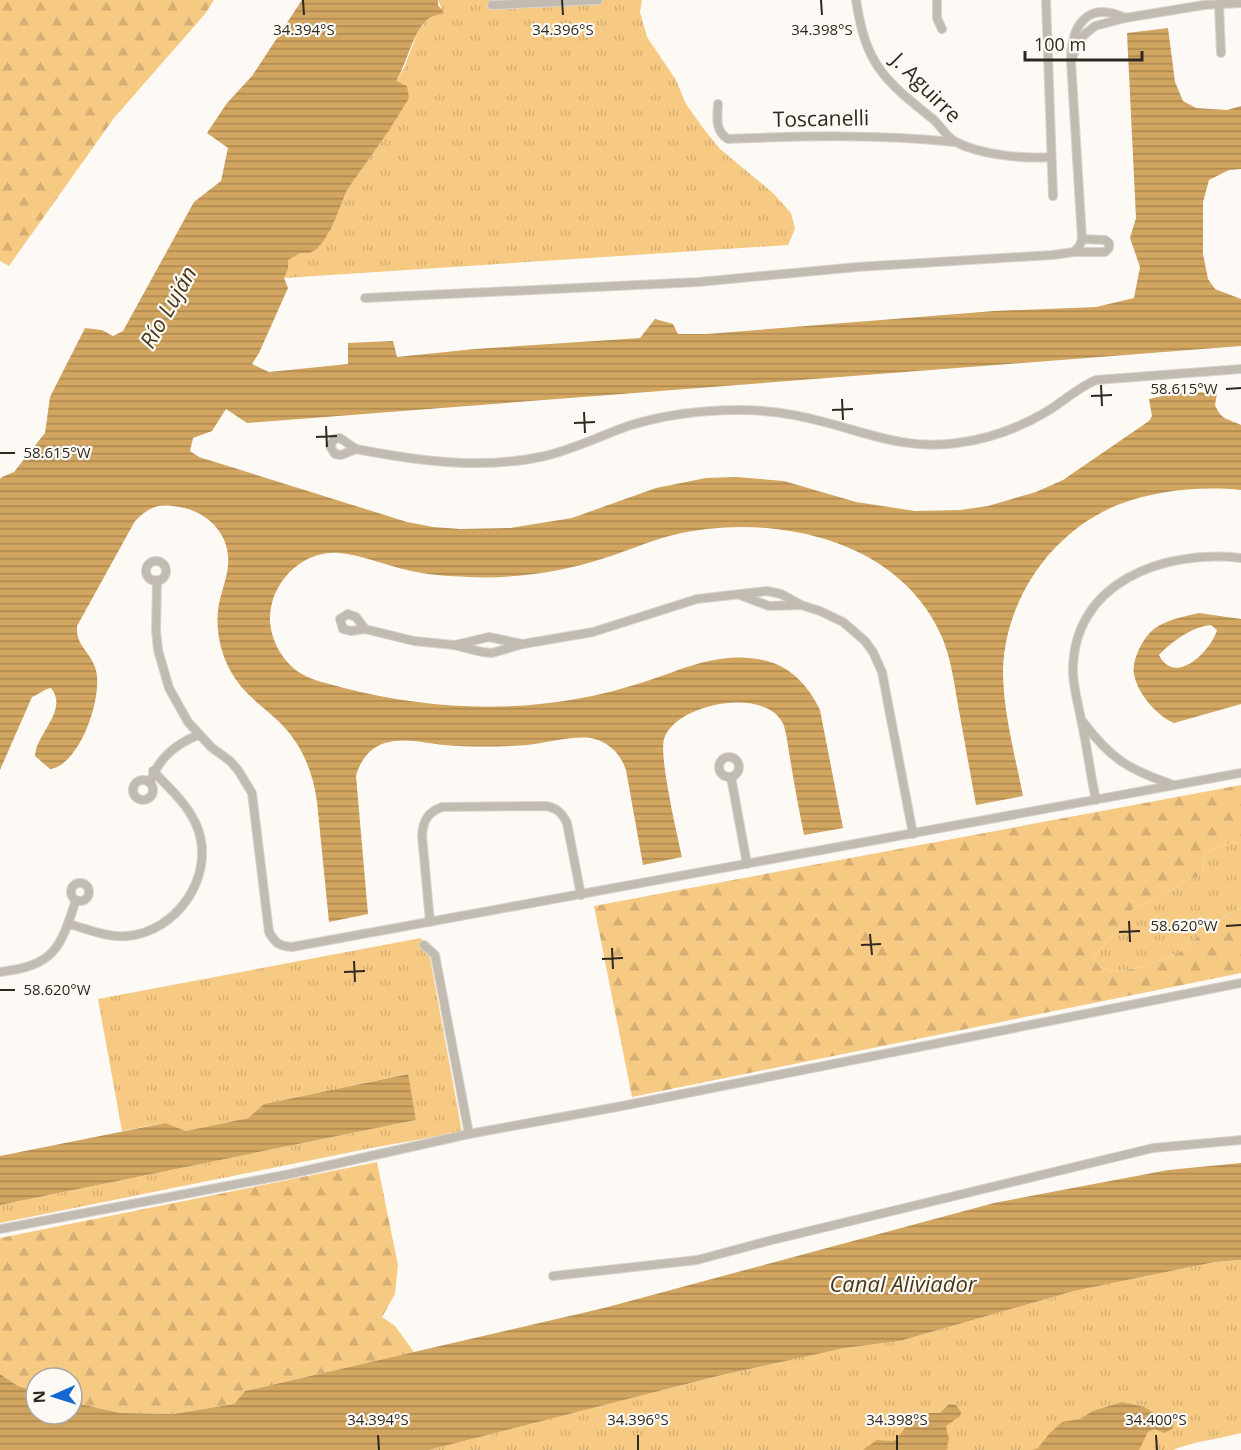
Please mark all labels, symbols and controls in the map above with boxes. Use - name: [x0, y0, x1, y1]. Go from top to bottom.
- text: 34.394°S: [273, 19, 335, 39]
- text: 34.396°S: [532, 19, 594, 39]
- text: 34.398°S: [791, 19, 853, 39]
- scale bar: [1025, 24, 1142, 62]
- text: 100 m: [1034, 32, 1086, 56]
- street label: J. Aguirre: [884, 45, 968, 128]
- street label: Toscanelli: [772, 103, 869, 133]
- water label: Río Luján: [132, 260, 203, 353]
- text: 58.615°W: [1150, 378, 1218, 398]
- text: 58.615°W: [23, 442, 91, 462]
- text: 58.620°W: [1150, 915, 1218, 935]
- text: 58.620°W: [23, 979, 91, 999]
- water label: Canal Aliviador: [829, 1268, 978, 1298]
- north arrow: [24, 1366, 84, 1426]
- text: N: [28, 1390, 50, 1404]
- text: 34.394°S: [347, 1409, 409, 1429]
- text: 34.396°S: [607, 1409, 669, 1429]
- text: 34.398°S: [866, 1409, 928, 1429]
- text: 34.400°S: [1125, 1409, 1187, 1429]

